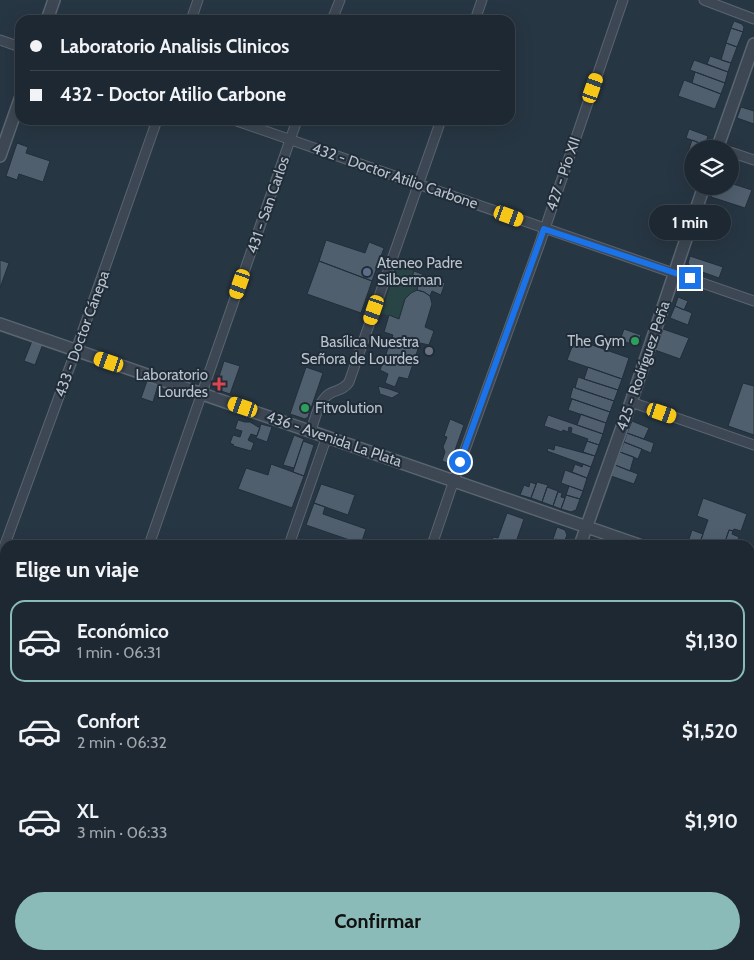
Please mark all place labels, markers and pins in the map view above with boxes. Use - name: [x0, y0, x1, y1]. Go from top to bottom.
- place label: Ateneo Padre Silberman: [377, 254, 463, 289]
- marker: Ateneo Padre Silberman: [361, 266, 373, 278]
- place label: The Gym: [567, 332, 625, 350]
- place label: Basílica Nuestra Señora de Lourdes: [301, 333, 420, 368]
- marker: The Gym: [629, 335, 641, 347]
- marker: Basílica Nuestra Señora de Lourdes: [423, 345, 435, 357]
- place label: Laboratorio Lourdes: [136, 366, 208, 401]
- marker: Laboratorio Lourdes: [212, 377, 226, 391]
- place label: Fitvolution: [315, 399, 383, 417]
- marker: Fitvolution: [299, 402, 311, 414]

